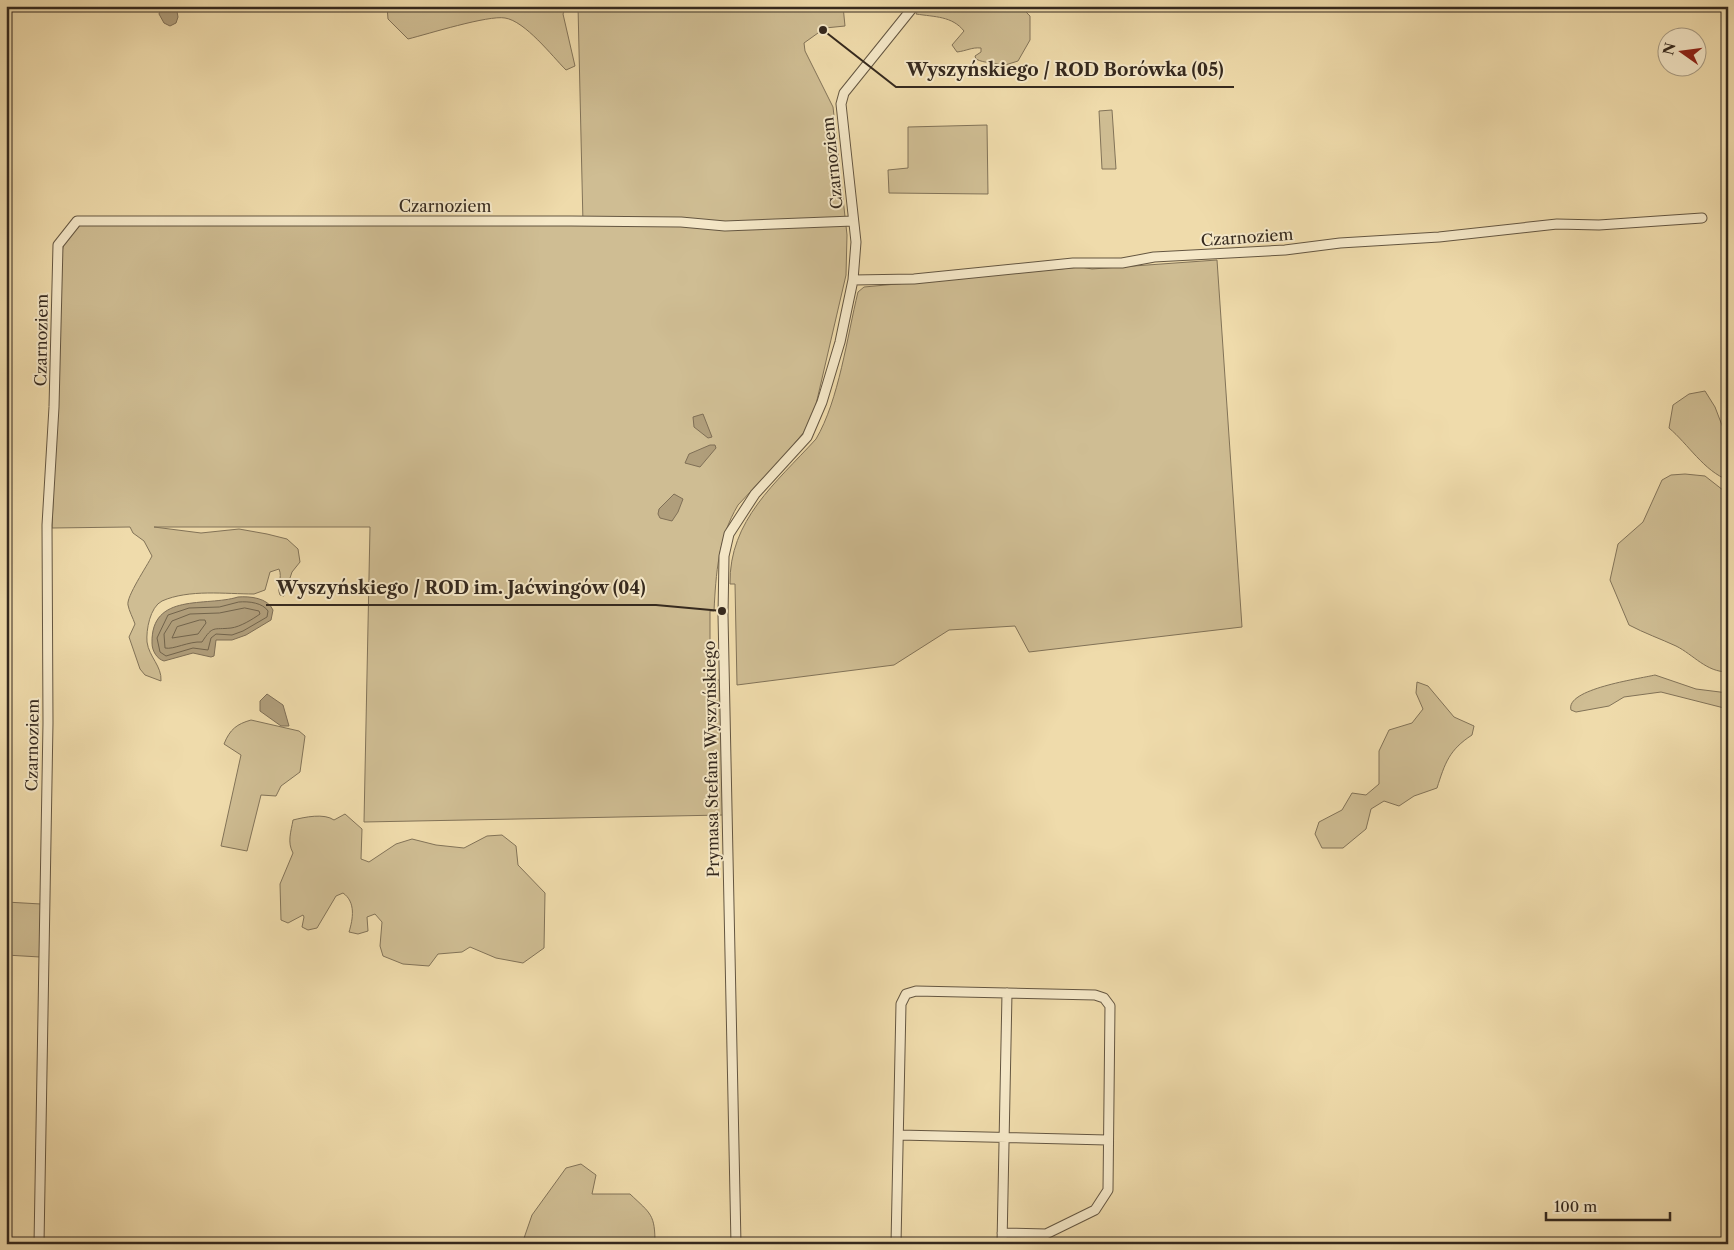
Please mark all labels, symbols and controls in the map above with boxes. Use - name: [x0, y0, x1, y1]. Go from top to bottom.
- north arrow: [1656, 28, 1706, 78]
- text: N: [1659, 41, 1680, 57]
- callout: Wyszyńskiego / ROD Borówka (05): [896, 54, 1234, 87]
- text: Wyszyńskiego / ROD Borówka (05): [905, 59, 1224, 81]
- street label: Czarnoziem: [817, 116, 847, 210]
- street label: Czarnoziem: [399, 196, 491, 216]
- street label: Czarnoziem: [1200, 224, 1294, 250]
- street label: Czarnoziem: [30, 293, 52, 386]
- callout: Wyszyńskiego / ROD im. Jaćwingów (04): [266, 572, 656, 605]
- text: Wyszyńskiego / ROD im. Jaćwingów (04): [275, 577, 646, 599]
- street label: Prymasa Stefana Wyszyńskiego: [699, 640, 723, 878]
- street label: Czarnoziem: [21, 698, 43, 791]
- scale bar: [1546, 1190, 1670, 1222]
- text: 100 m: [1554, 1197, 1597, 1216]

